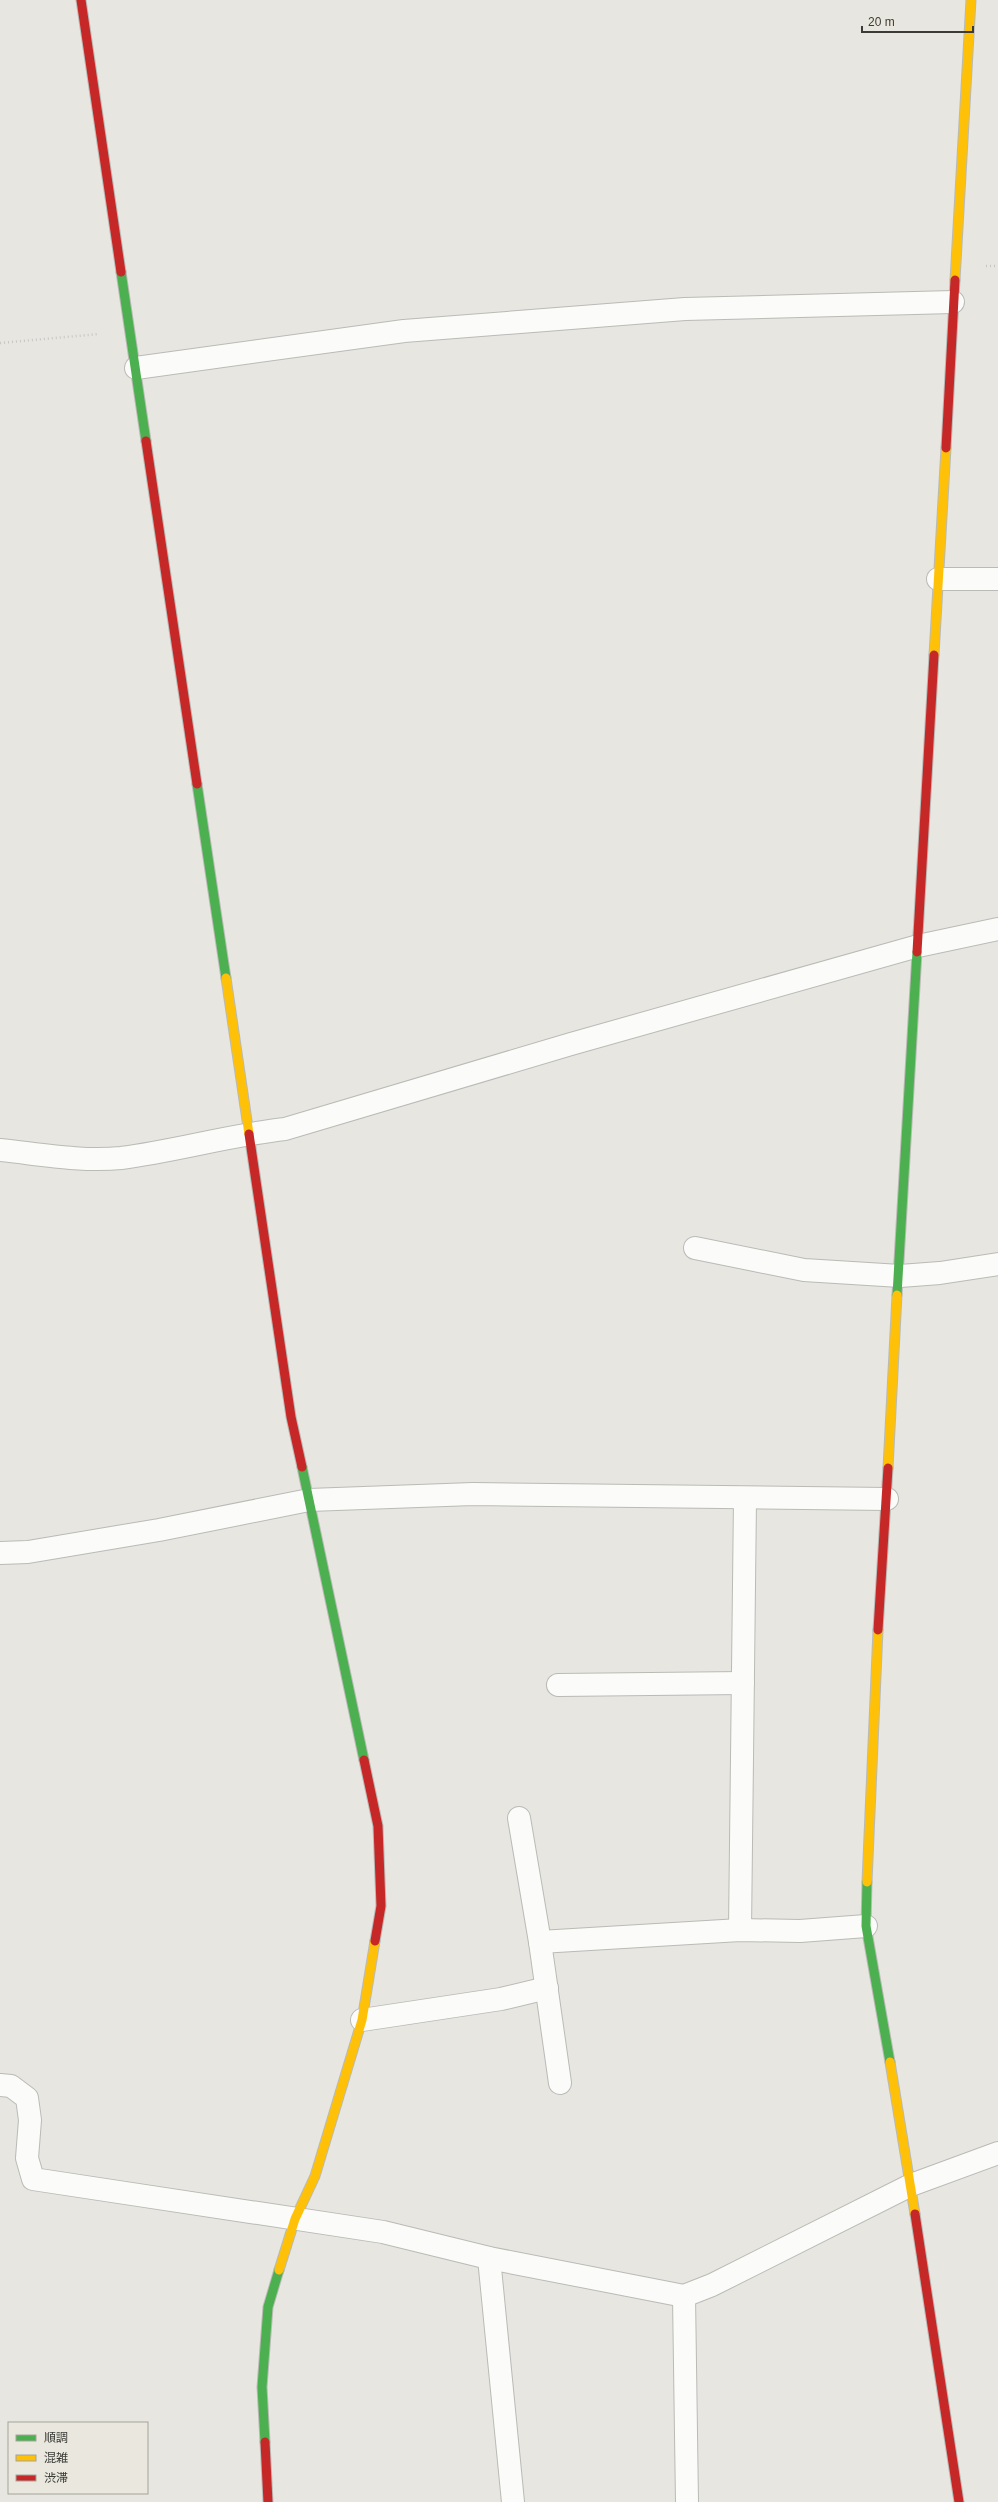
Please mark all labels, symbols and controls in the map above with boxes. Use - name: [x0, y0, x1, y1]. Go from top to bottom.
- scale bar: [862, 8, 973, 34]
- text: 20 m: [868, 15, 895, 29]
- legend: [8, 2422, 148, 2494]
- text: 順調: [44, 2431, 68, 2445]
- text: 混雑: [44, 2451, 68, 2465]
- text: 渋滞: [44, 2471, 68, 2485]

